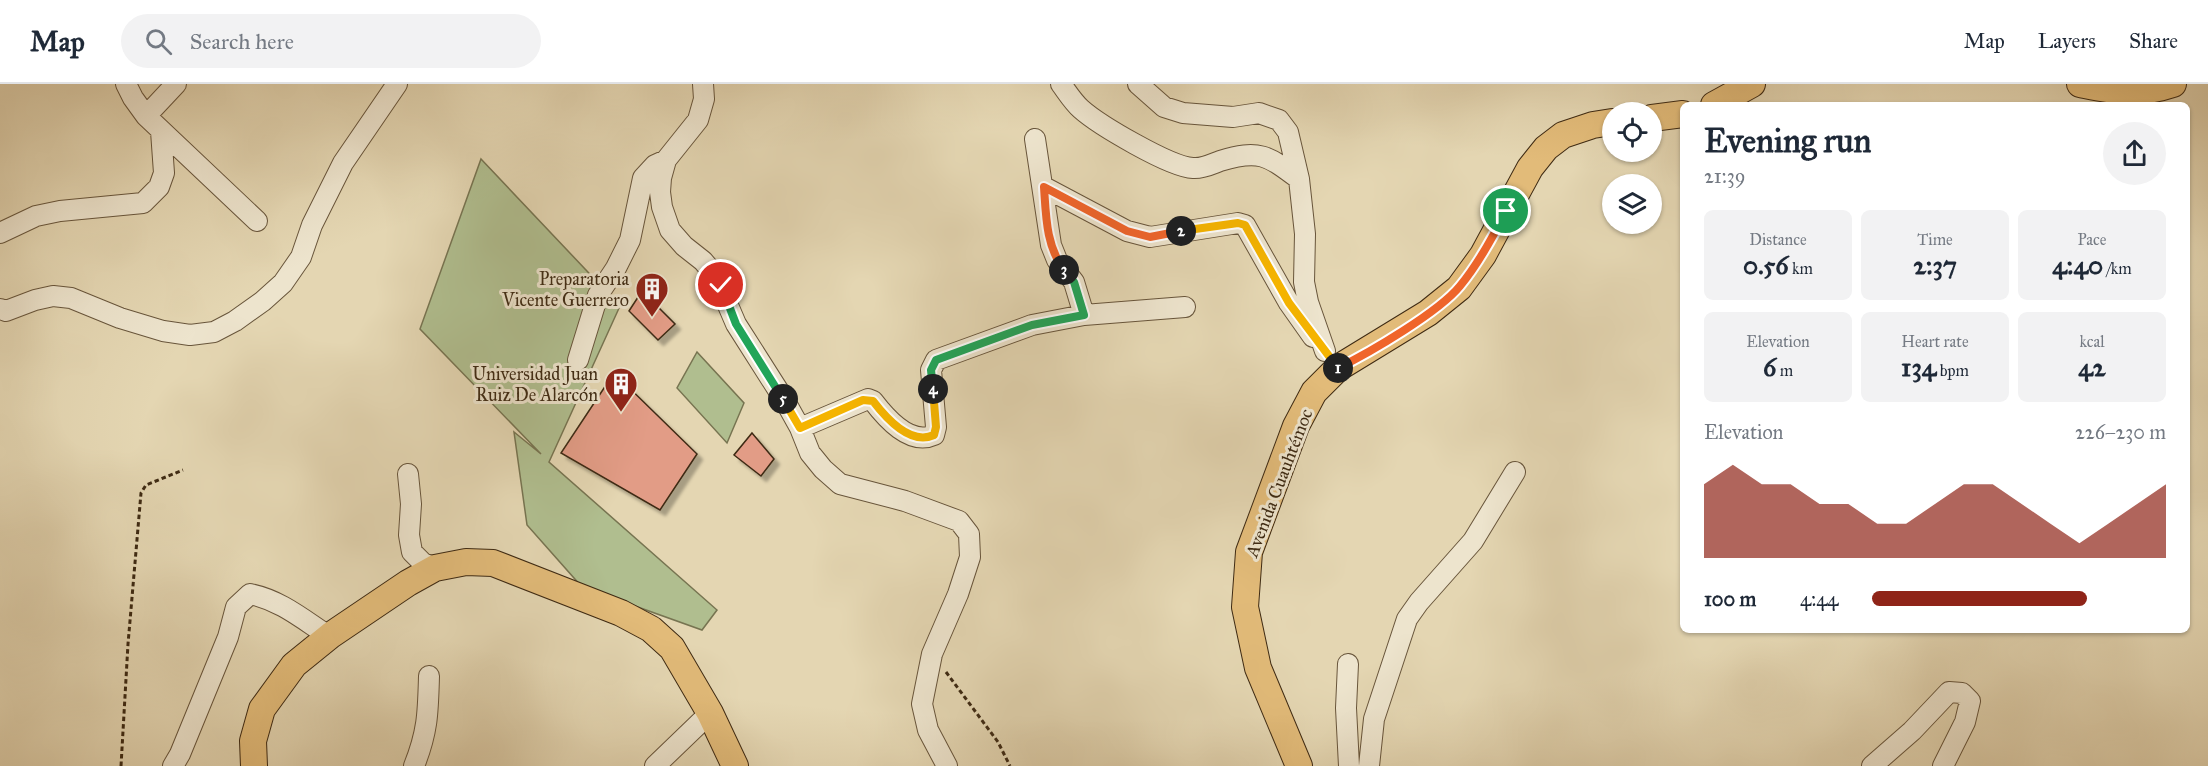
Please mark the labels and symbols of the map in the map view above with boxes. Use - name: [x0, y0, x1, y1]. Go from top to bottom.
- pin: [1480, 185, 1531, 236]
- pin: 2: [1166, 216, 1196, 246]
- pin: 3: [1049, 255, 1079, 285]
- pin: [695, 259, 746, 310]
- place label: Preparatoria Vicente Guerrero: [501, 268, 629, 311]
- building icon: Preparatoria Vicente Guerrero: [634, 271, 670, 318]
- pin: 1: [1323, 353, 1353, 383]
- place label: Universidad Juan Ruiz De Alarcón: [472, 363, 598, 406]
- building icon: Universidad Juan Ruiz De Alarcón: [603, 366, 639, 413]
- pin: 4: [918, 374, 948, 404]
- pin: 5: [768, 384, 798, 414]
- street label: Avenida Cuauhtémoc: [1240, 405, 1318, 561]

